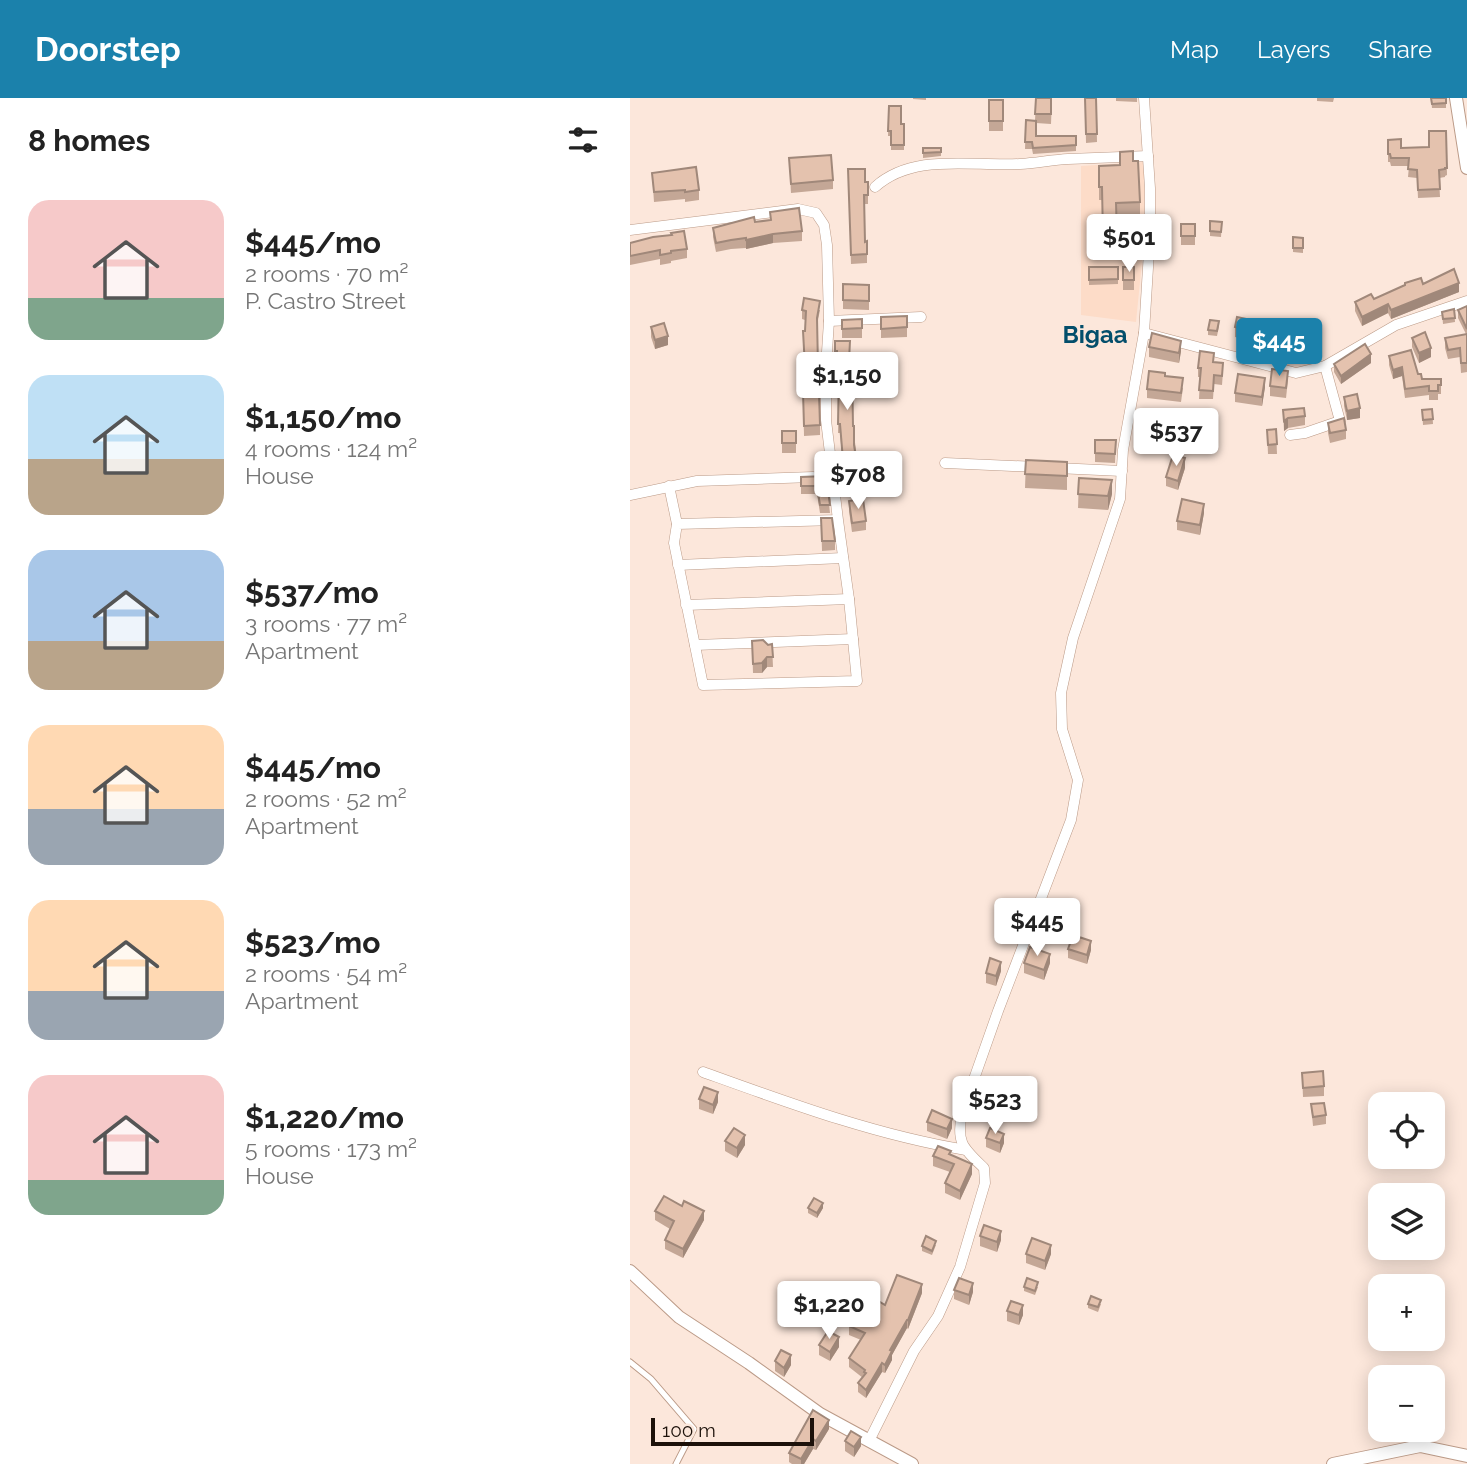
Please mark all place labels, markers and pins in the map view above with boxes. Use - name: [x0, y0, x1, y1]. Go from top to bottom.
- pin: $501: [1088, 214, 1170, 274]
- pin: $445: [1238, 318, 1320, 378]
- pin: $1,150: [790, 352, 904, 412]
- pin: $537: [1135, 408, 1217, 468]
- pin: $708: [817, 452, 899, 511]
- pin: $445: [996, 898, 1078, 958]
- pin: $523: [954, 1076, 1036, 1136]
- pin: $1,220: [772, 1282, 886, 1341]

